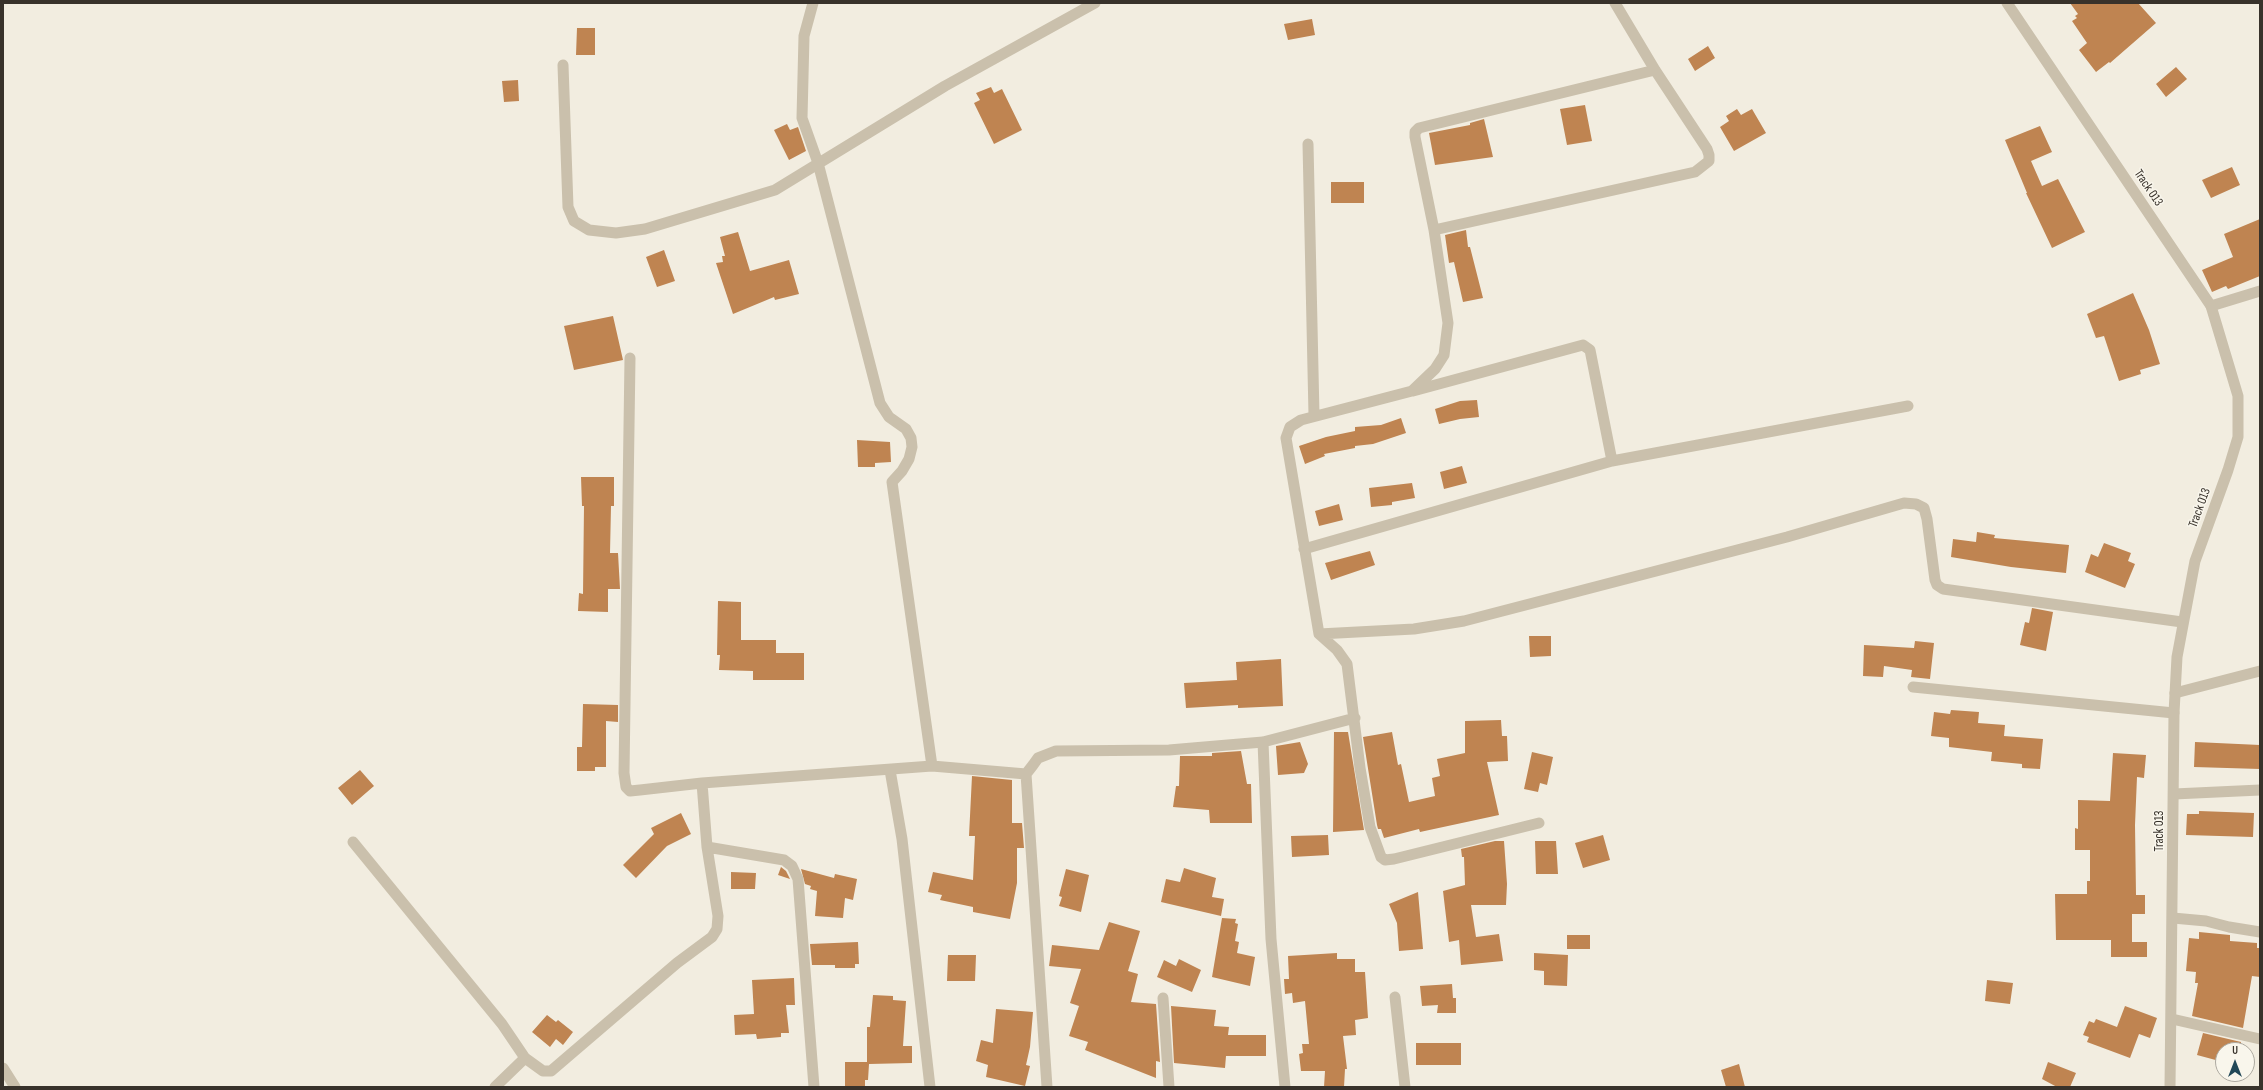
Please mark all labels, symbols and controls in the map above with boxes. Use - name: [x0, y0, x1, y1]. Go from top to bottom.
- street label: Track 013: [2130, 167, 2166, 209]
- street label: Track 013: [2186, 486, 2214, 530]
- street label: Track 013: [2152, 811, 2168, 851]
- north arrow: [2215, 1042, 2255, 1082]
- text: U: [2232, 1044, 2238, 1057]

